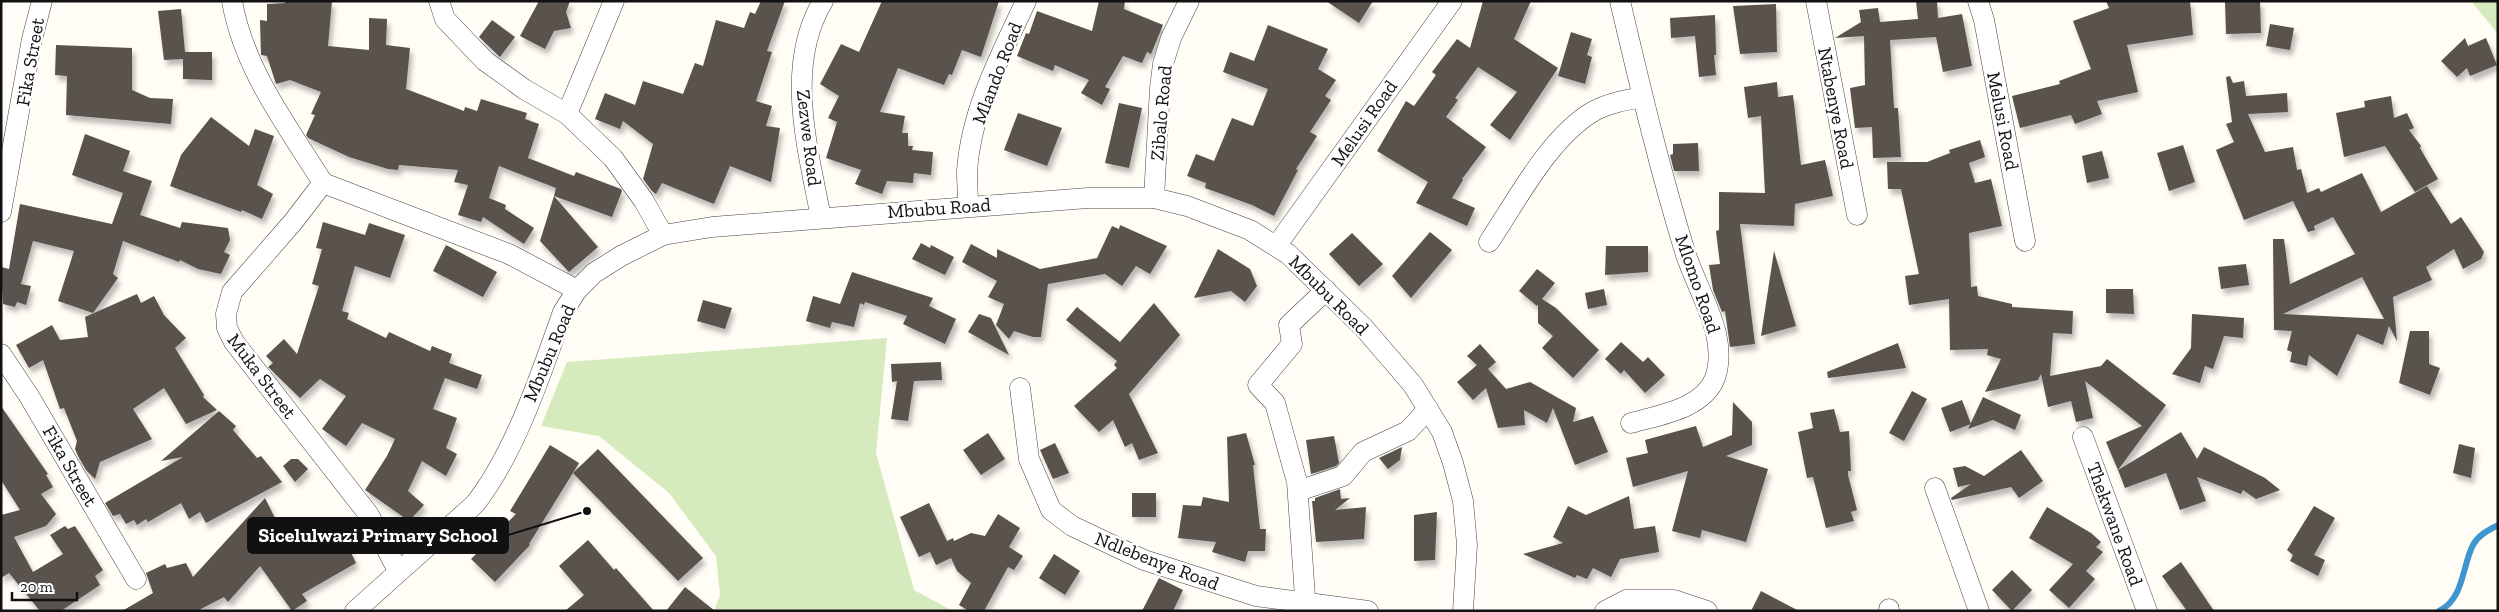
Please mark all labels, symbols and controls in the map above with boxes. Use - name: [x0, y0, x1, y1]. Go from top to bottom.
- street label: Fika Street: [11, 16, 49, 108]
- street label: Mlando Road: [967, 18, 1027, 127]
- street label: Ntabenye Road: [1813, 45, 1859, 171]
- street label: Zibalo Road: [1145, 64, 1177, 162]
- street label: Melusi Road: [1982, 70, 2024, 173]
- street label: Melusi Road: [1326, 75, 1402, 170]
- street label: Zezwe Road: [792, 88, 826, 188]
- street label: Mbubu Road: [887, 193, 992, 223]
- street label: Mlomo Road: [1670, 232, 1726, 337]
- street label: Mbubu Road: [1284, 250, 1374, 340]
- street label: Mbubu Road: [518, 300, 580, 405]
- street label: Muka Street: [223, 329, 301, 423]
- street label: Fika Street: [38, 422, 102, 510]
- street label: Thekwane Road: [2082, 459, 2148, 590]
- callout: Sicelulwazi Primary School: [248, 518, 508, 553]
- text: Sicelulwazi Primary School: [258, 523, 498, 547]
- street label: Ndlebenye Road: [1092, 527, 1223, 595]
- scale bar: [12, 570, 78, 602]
- text: 20 m: [20, 578, 53, 596]

